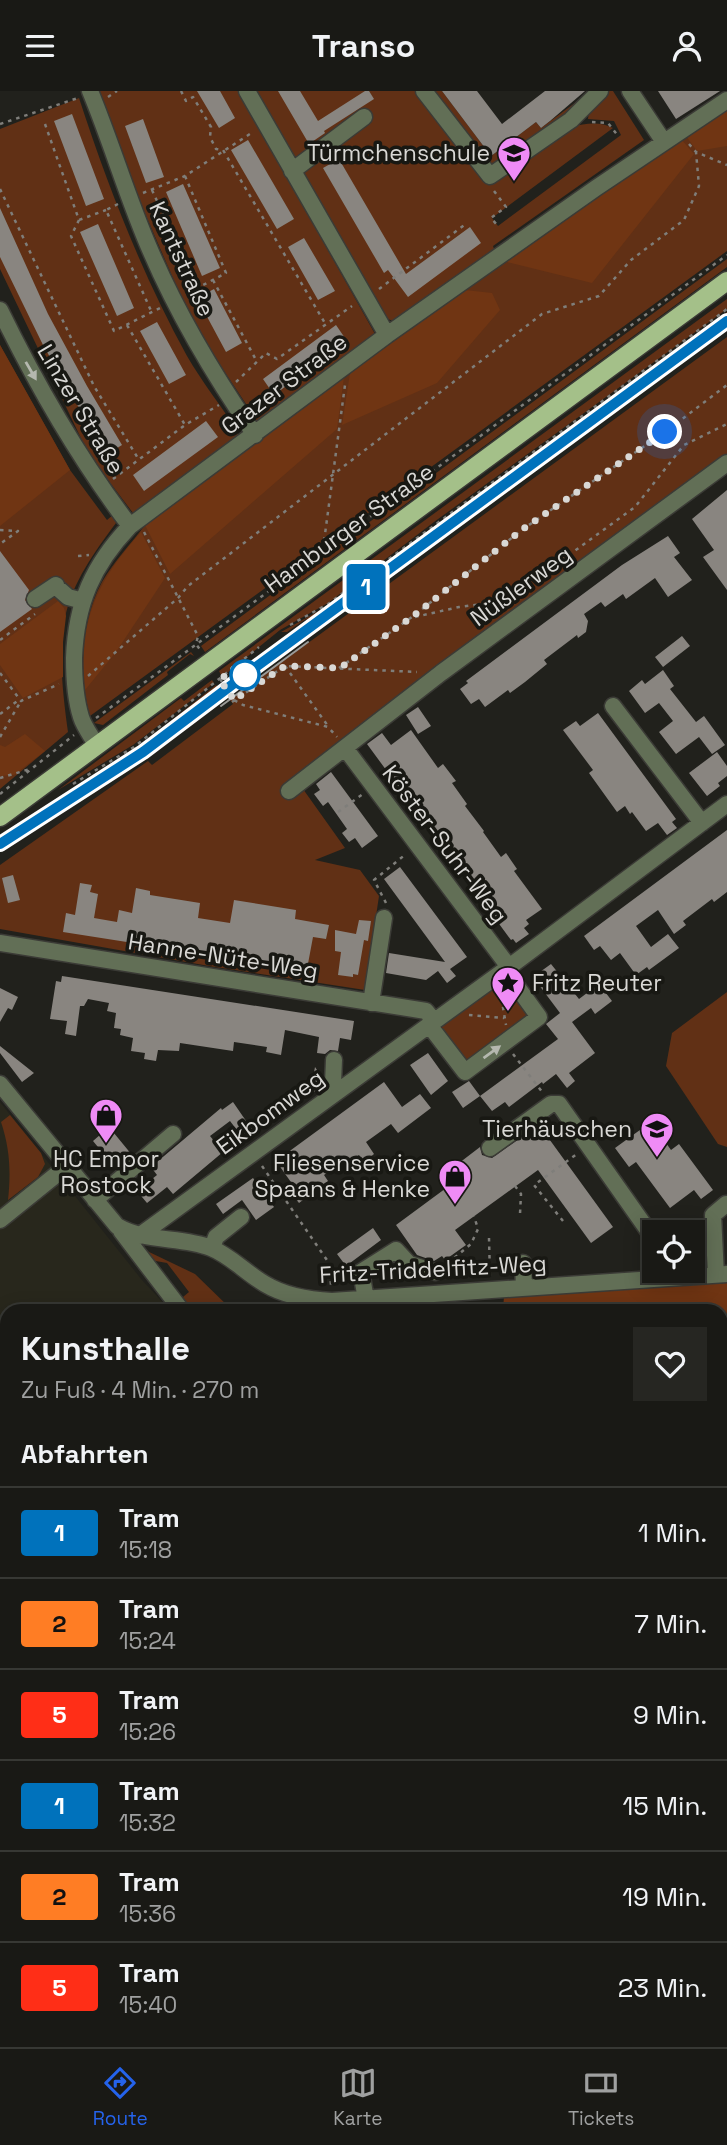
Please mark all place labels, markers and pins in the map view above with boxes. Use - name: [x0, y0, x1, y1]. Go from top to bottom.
- school or university icon: Türmchenschule: [495, 134, 533, 183]
- place label: Türmchenschule: [307, 138, 490, 168]
- unlabelled marker: [230, 660, 260, 690]
- place icon: Fritz Reuter: [489, 964, 527, 1013]
- place label: Fritz Reuter: [532, 968, 662, 998]
- shop icon: HC Empor Rostock: [87, 1096, 125, 1145]
- school or university icon: Tierhäuschen: [638, 1110, 676, 1159]
- place label: Tierhäuschen: [482, 1114, 632, 1144]
- place label: HC Empor Rostock: [53, 1144, 159, 1200]
- place label: Fliesenservice Spaans & Henke: [255, 1148, 430, 1204]
- shop icon: Fliesenservice Spaans & Henke: [436, 1157, 474, 1206]

